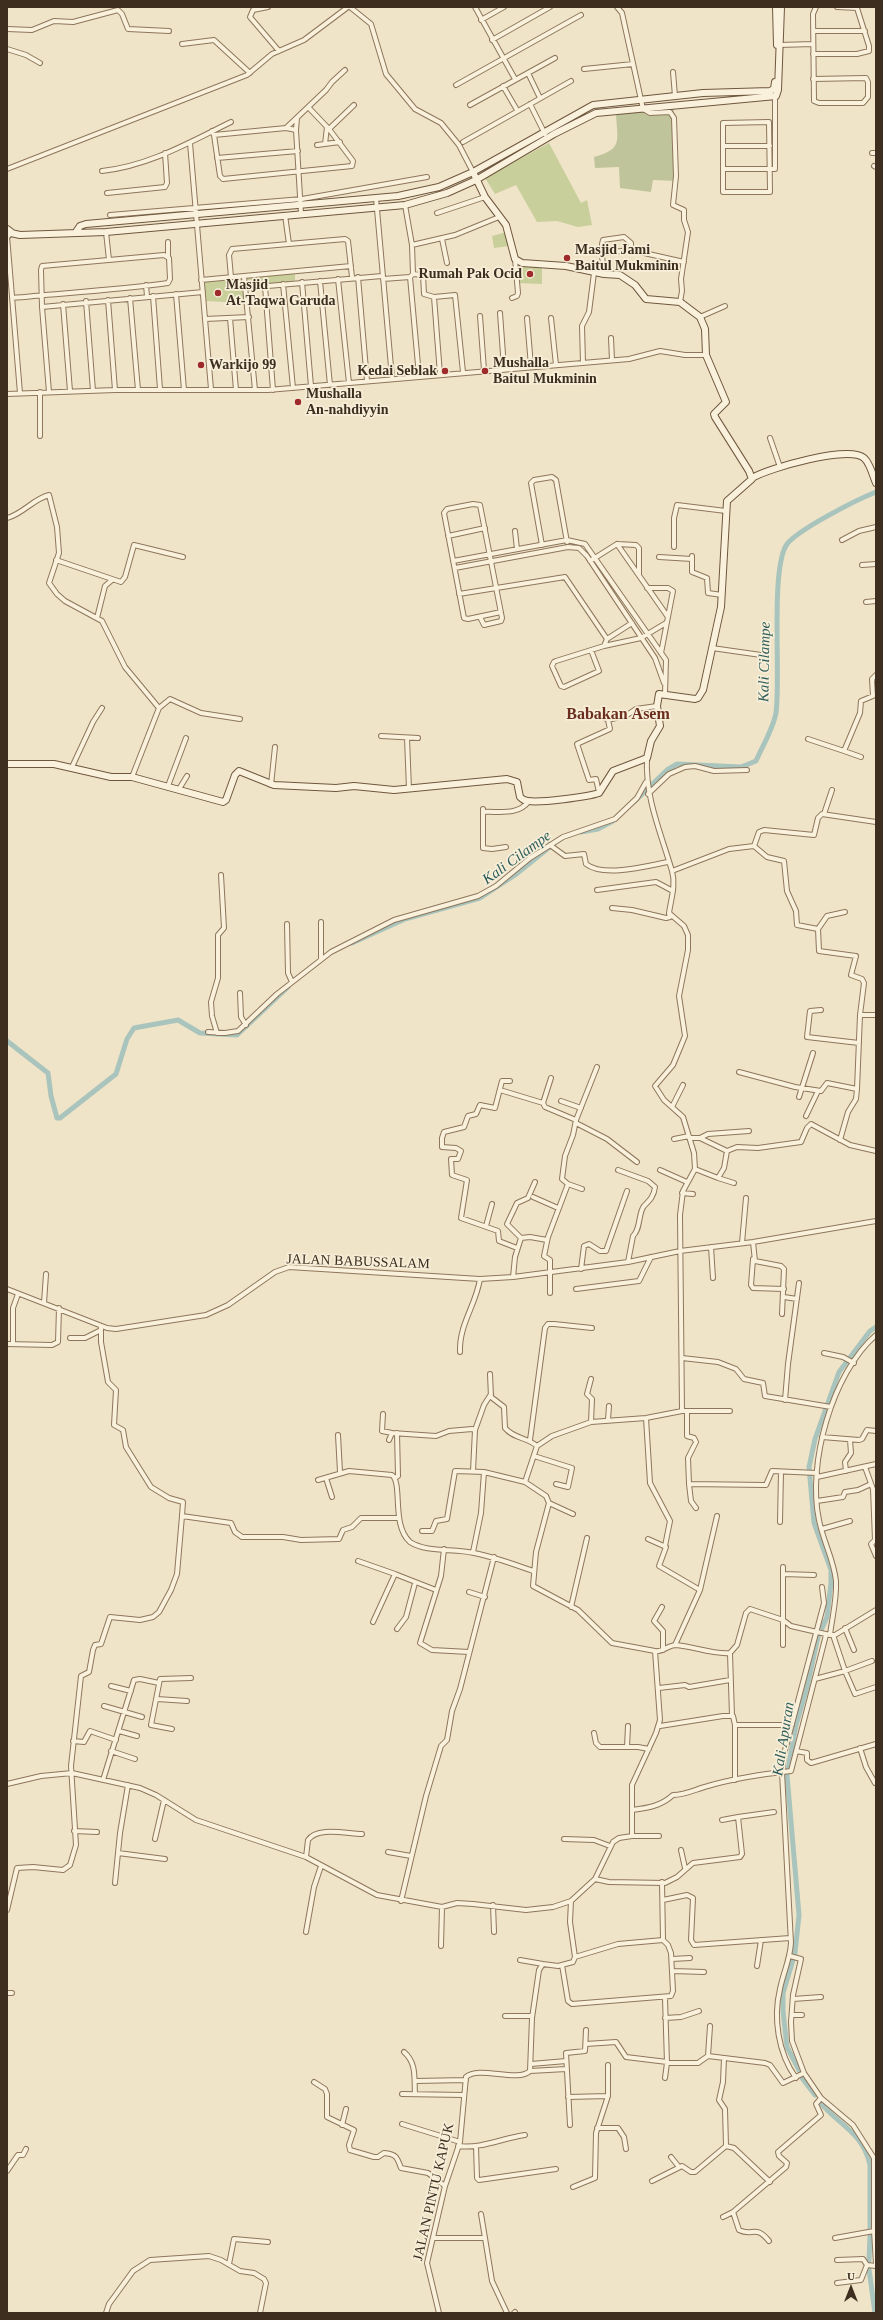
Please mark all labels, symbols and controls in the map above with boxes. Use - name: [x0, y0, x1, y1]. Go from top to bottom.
- place label: Masjid Jami Baitul Mukminin: [575, 242, 679, 274]
- marker: Masjid Jami Baitul Mukminin: [562, 253, 572, 263]
- place label: Rumah Pak Ocid: [419, 266, 522, 282]
- marker: Rumah Pak Ocid: [525, 269, 535, 279]
- place label: Masjid At-Taqwa Garuda: [226, 277, 336, 310]
- marker: Masjid At-Taqwa Garuda: [213, 288, 223, 298]
- place label: Mushalla Baitul Mukminin: [493, 355, 597, 388]
- place label: Warkijo 99: [209, 357, 276, 373]
- marker: Warkijo 99: [196, 360, 206, 370]
- place label: Kedai Seblak: [357, 363, 437, 379]
- marker: Kedai Seblak: [440, 366, 450, 376]
- marker: Mushalla Baitul Mukminin: [480, 366, 490, 376]
- place label: Mushalla An-nahdiyyin: [306, 386, 388, 418]
- marker: Mushalla An-nahdiyyin: [293, 397, 303, 407]
- water label: Kali Cilampe: [755, 622, 775, 702]
- district label: Babakan Asem: [566, 705, 670, 725]
- water label: Kali Cilampe: [479, 827, 555, 889]
- street label: JALAN BABUSSALAM: [286, 1251, 430, 1273]
- water label: Kali Apuran: [769, 1701, 799, 1777]
- street label: JALAN PINTU KAPUK: [410, 2122, 458, 2262]
- north arrow: [831, 2268, 871, 2308]
- text: U: [847, 2270, 855, 2282]

